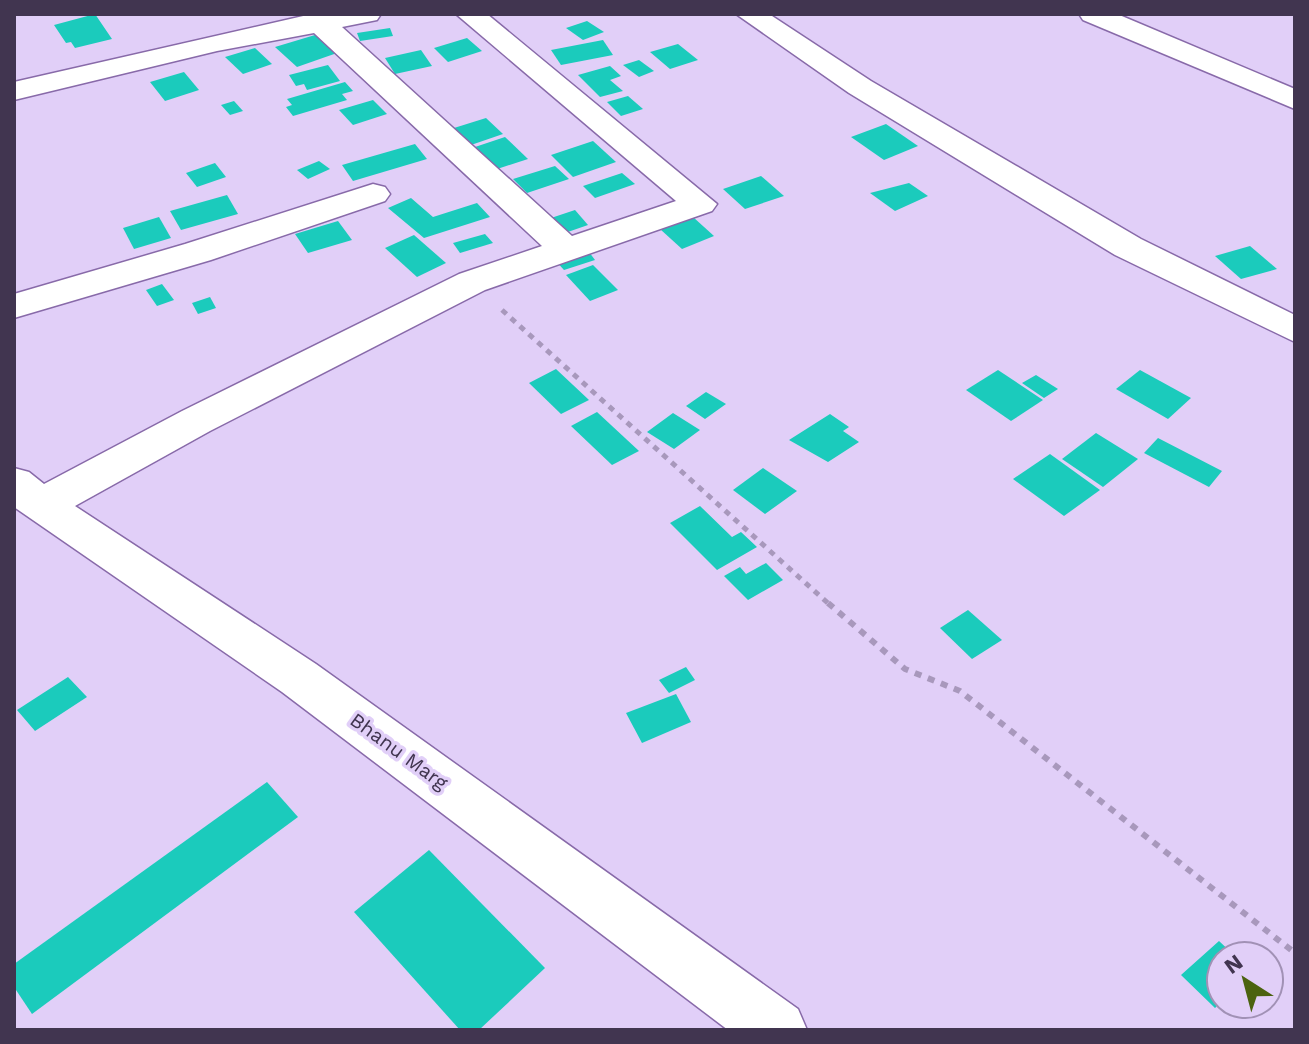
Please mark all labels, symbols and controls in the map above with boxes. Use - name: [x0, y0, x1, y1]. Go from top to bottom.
- street label: Bhanu Marg: [345, 708, 453, 795]
- north arrow: [1205, 940, 1285, 1020]
- text: N: [1220, 949, 1247, 979]

